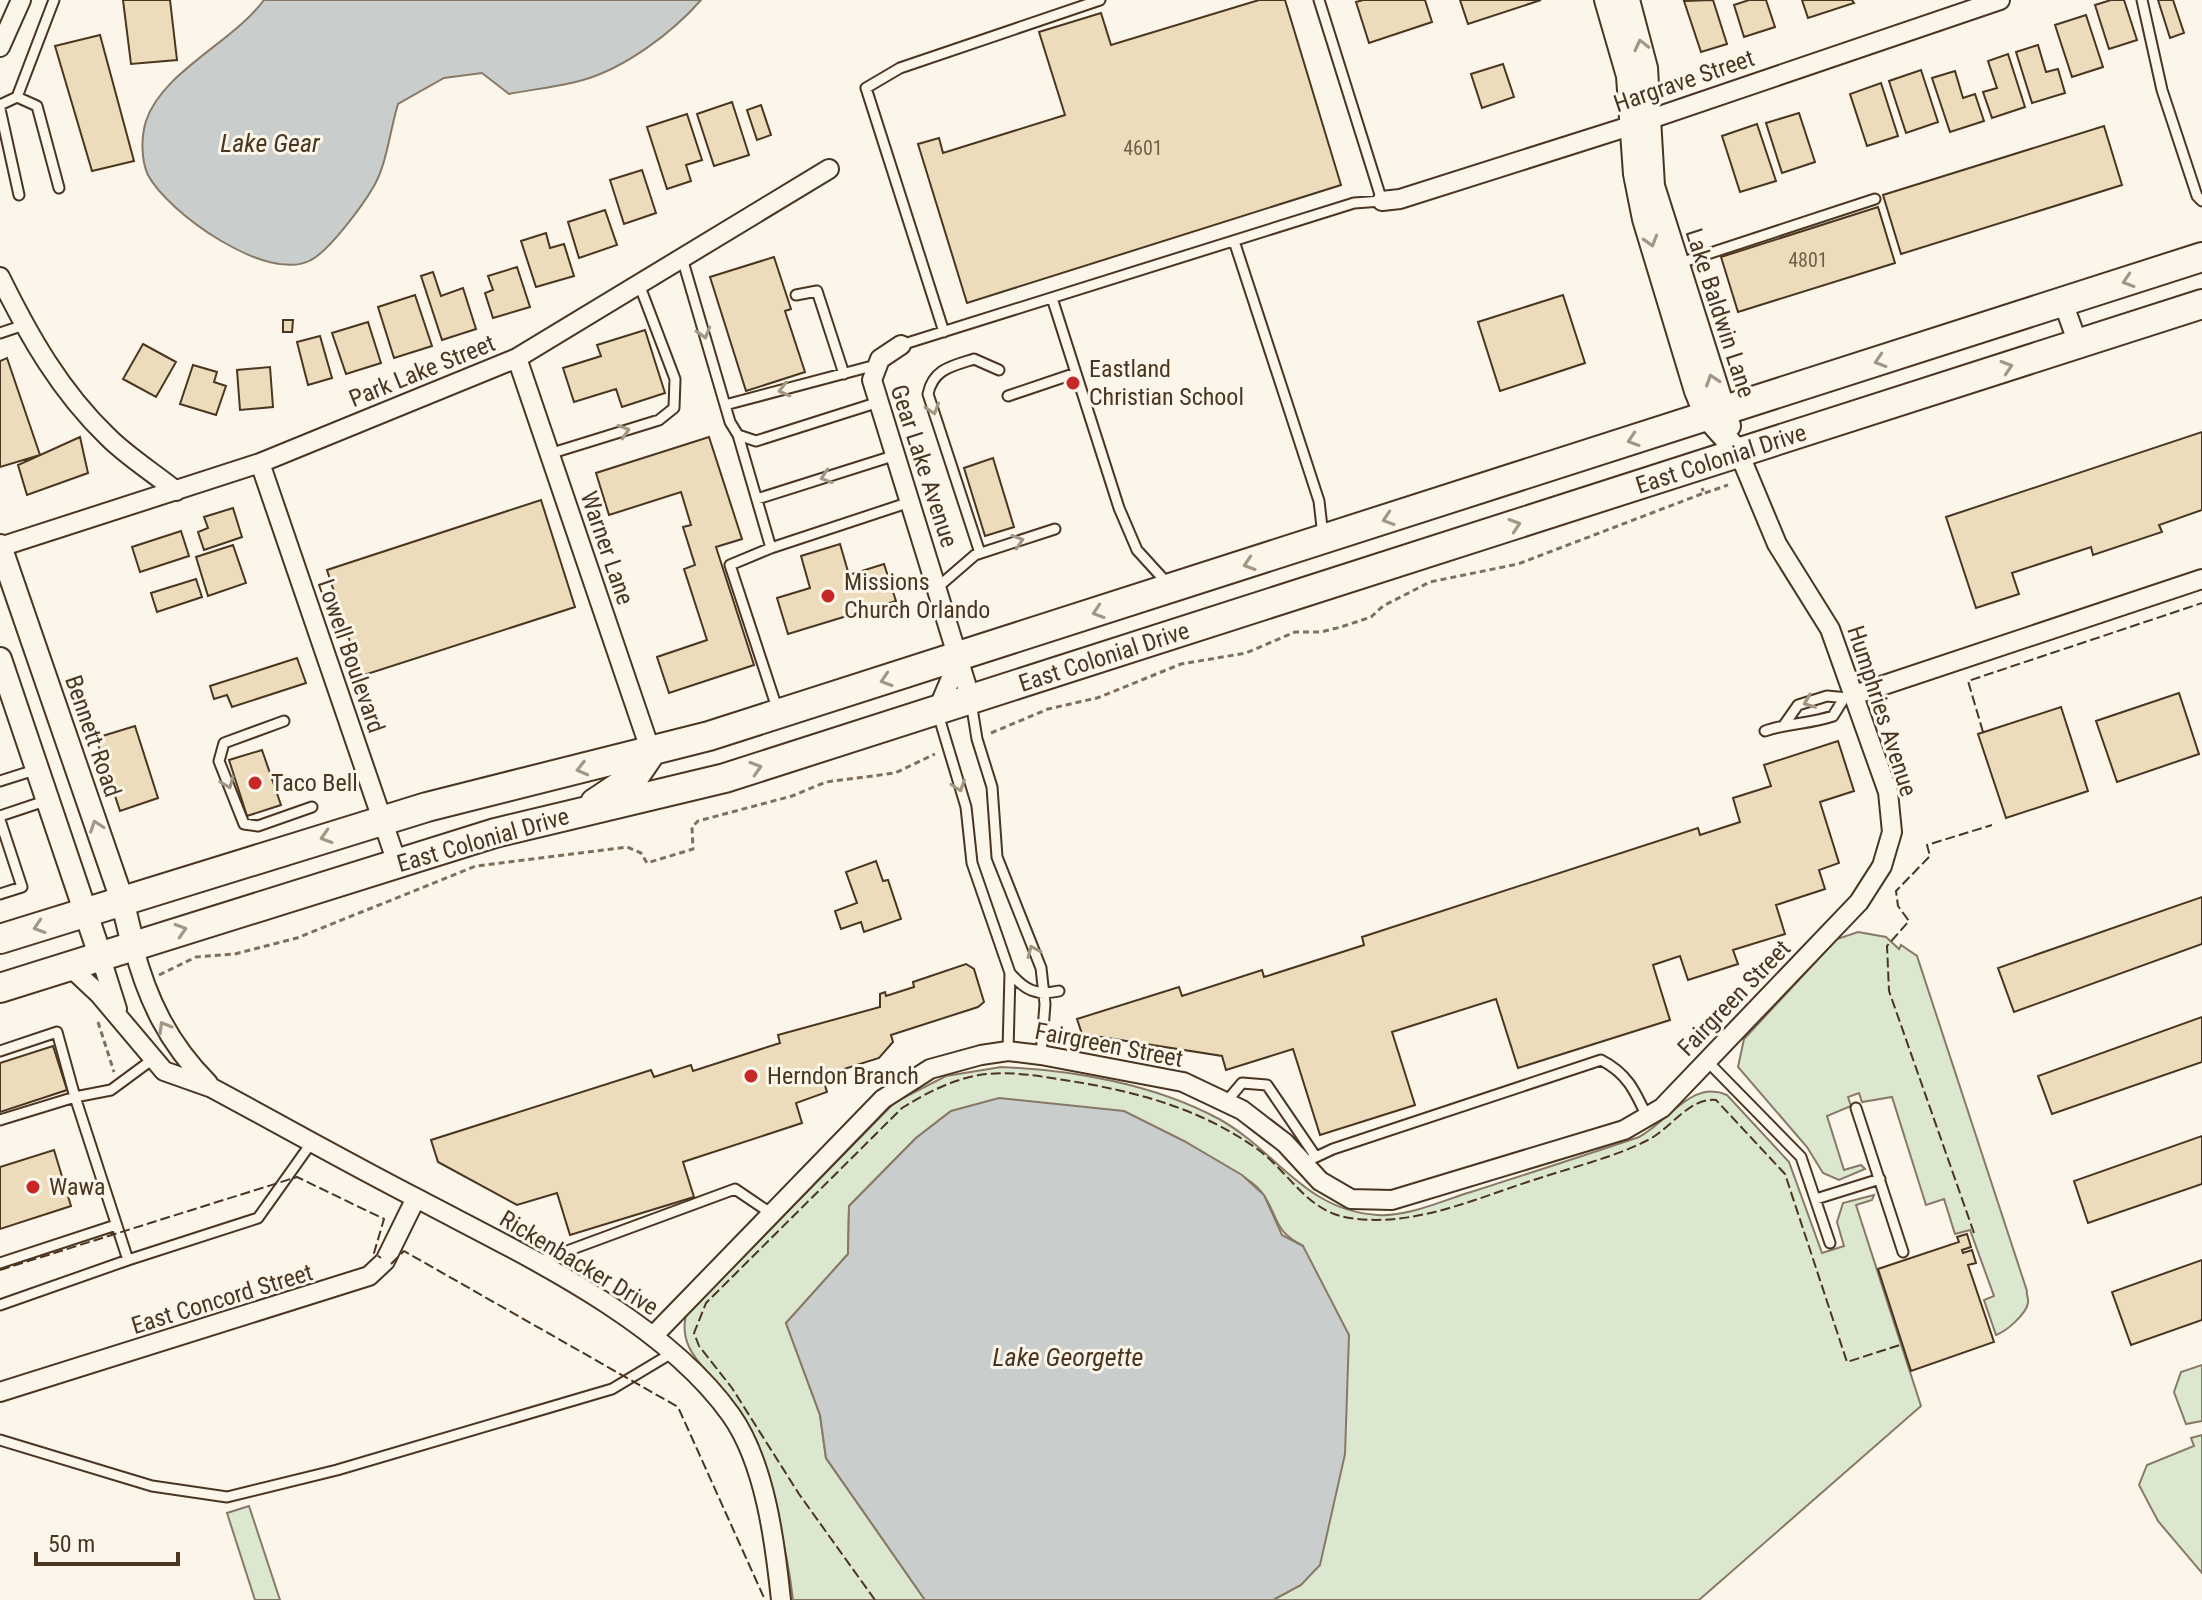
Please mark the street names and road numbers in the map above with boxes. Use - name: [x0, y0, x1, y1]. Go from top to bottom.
- street label: Hargrave Street: [1610, 44, 1758, 118]
- street label: Lake Baldwin Lane: [1679, 225, 1761, 401]
- street label: Park Lake Street: [345, 329, 499, 413]
- street label: Gear Lake Avenue: [885, 381, 963, 551]
- street label: East Colonial Drive: [1632, 418, 1810, 500]
- street label: Warner Lane: [575, 488, 639, 608]
- street label: Lowell Boulevard: [312, 575, 390, 737]
- street label: East Colonial Drive: [1015, 616, 1193, 698]
- street label: Humphries Avenue: [1841, 622, 1923, 800]
- street label: Bennett Road: [59, 672, 127, 800]
- street label: East Colonial Drive: [394, 802, 572, 878]
- street label: Fairgreen Street: [1672, 934, 1796, 1062]
- street label: Fairgreen Street: [1033, 1017, 1185, 1073]
- street label: Rickenbacker Drive: [495, 1205, 663, 1321]
- street label: East Concord Street: [128, 1258, 316, 1340]

